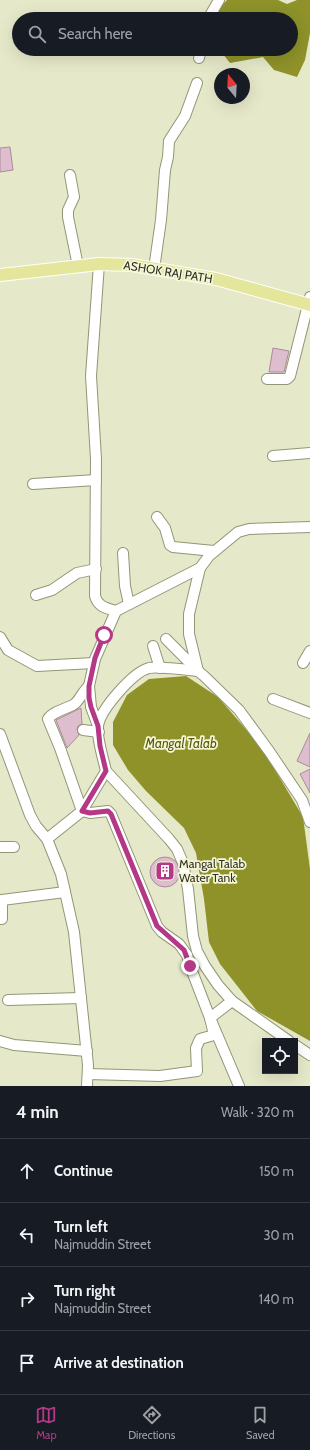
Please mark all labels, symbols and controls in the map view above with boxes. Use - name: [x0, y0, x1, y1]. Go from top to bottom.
- search box: [12, 12, 298, 56]
- icon: search: [26, 23, 48, 45]
- text: Search here: [58, 25, 133, 43]
- north arrow: [214, 68, 250, 104]
- street label: ASHOK RAJ PATH: [122, 257, 214, 286]
- route start: [95, 626, 113, 644]
- water label: Mangal Talab: [144, 735, 217, 751]
- place label: Mangal Talab Water Tank: [179, 856, 245, 885]
- building icon: Mangal Talab Water Tank: [154, 860, 176, 882]
- route end: [181, 957, 199, 975]
- map controls: [262, 1038, 298, 1074]
- button: locate: [262, 1038, 298, 1074]
- text: 4 min: [16, 1102, 59, 1122]
- text: Walk · 320 m: [221, 1104, 294, 1120]
- icon: ahead: [16, 1160, 38, 1182]
- text: Continue: [54, 1162, 113, 1180]
- text: 150 m: [259, 1163, 294, 1179]
- text: Turn left: [54, 1218, 108, 1236]
- icon: left: [16, 1224, 38, 1246]
- text: 30 m: [264, 1227, 294, 1243]
- text: Najmuddin Street: [54, 1236, 151, 1252]
- text: Turn right: [54, 1282, 115, 1300]
- icon: right: [16, 1288, 38, 1310]
- text: 140 m: [259, 1291, 294, 1307]
- text: Najmuddin Street: [54, 1300, 151, 1316]
- icon: arrive: [16, 1352, 38, 1374]
- text: Arrive at destination: [54, 1354, 184, 1372]
- tab: Map: [35, 1404, 57, 1442]
- tab: Directions: [128, 1404, 175, 1442]
- tab: Saved: [246, 1404, 275, 1442]

